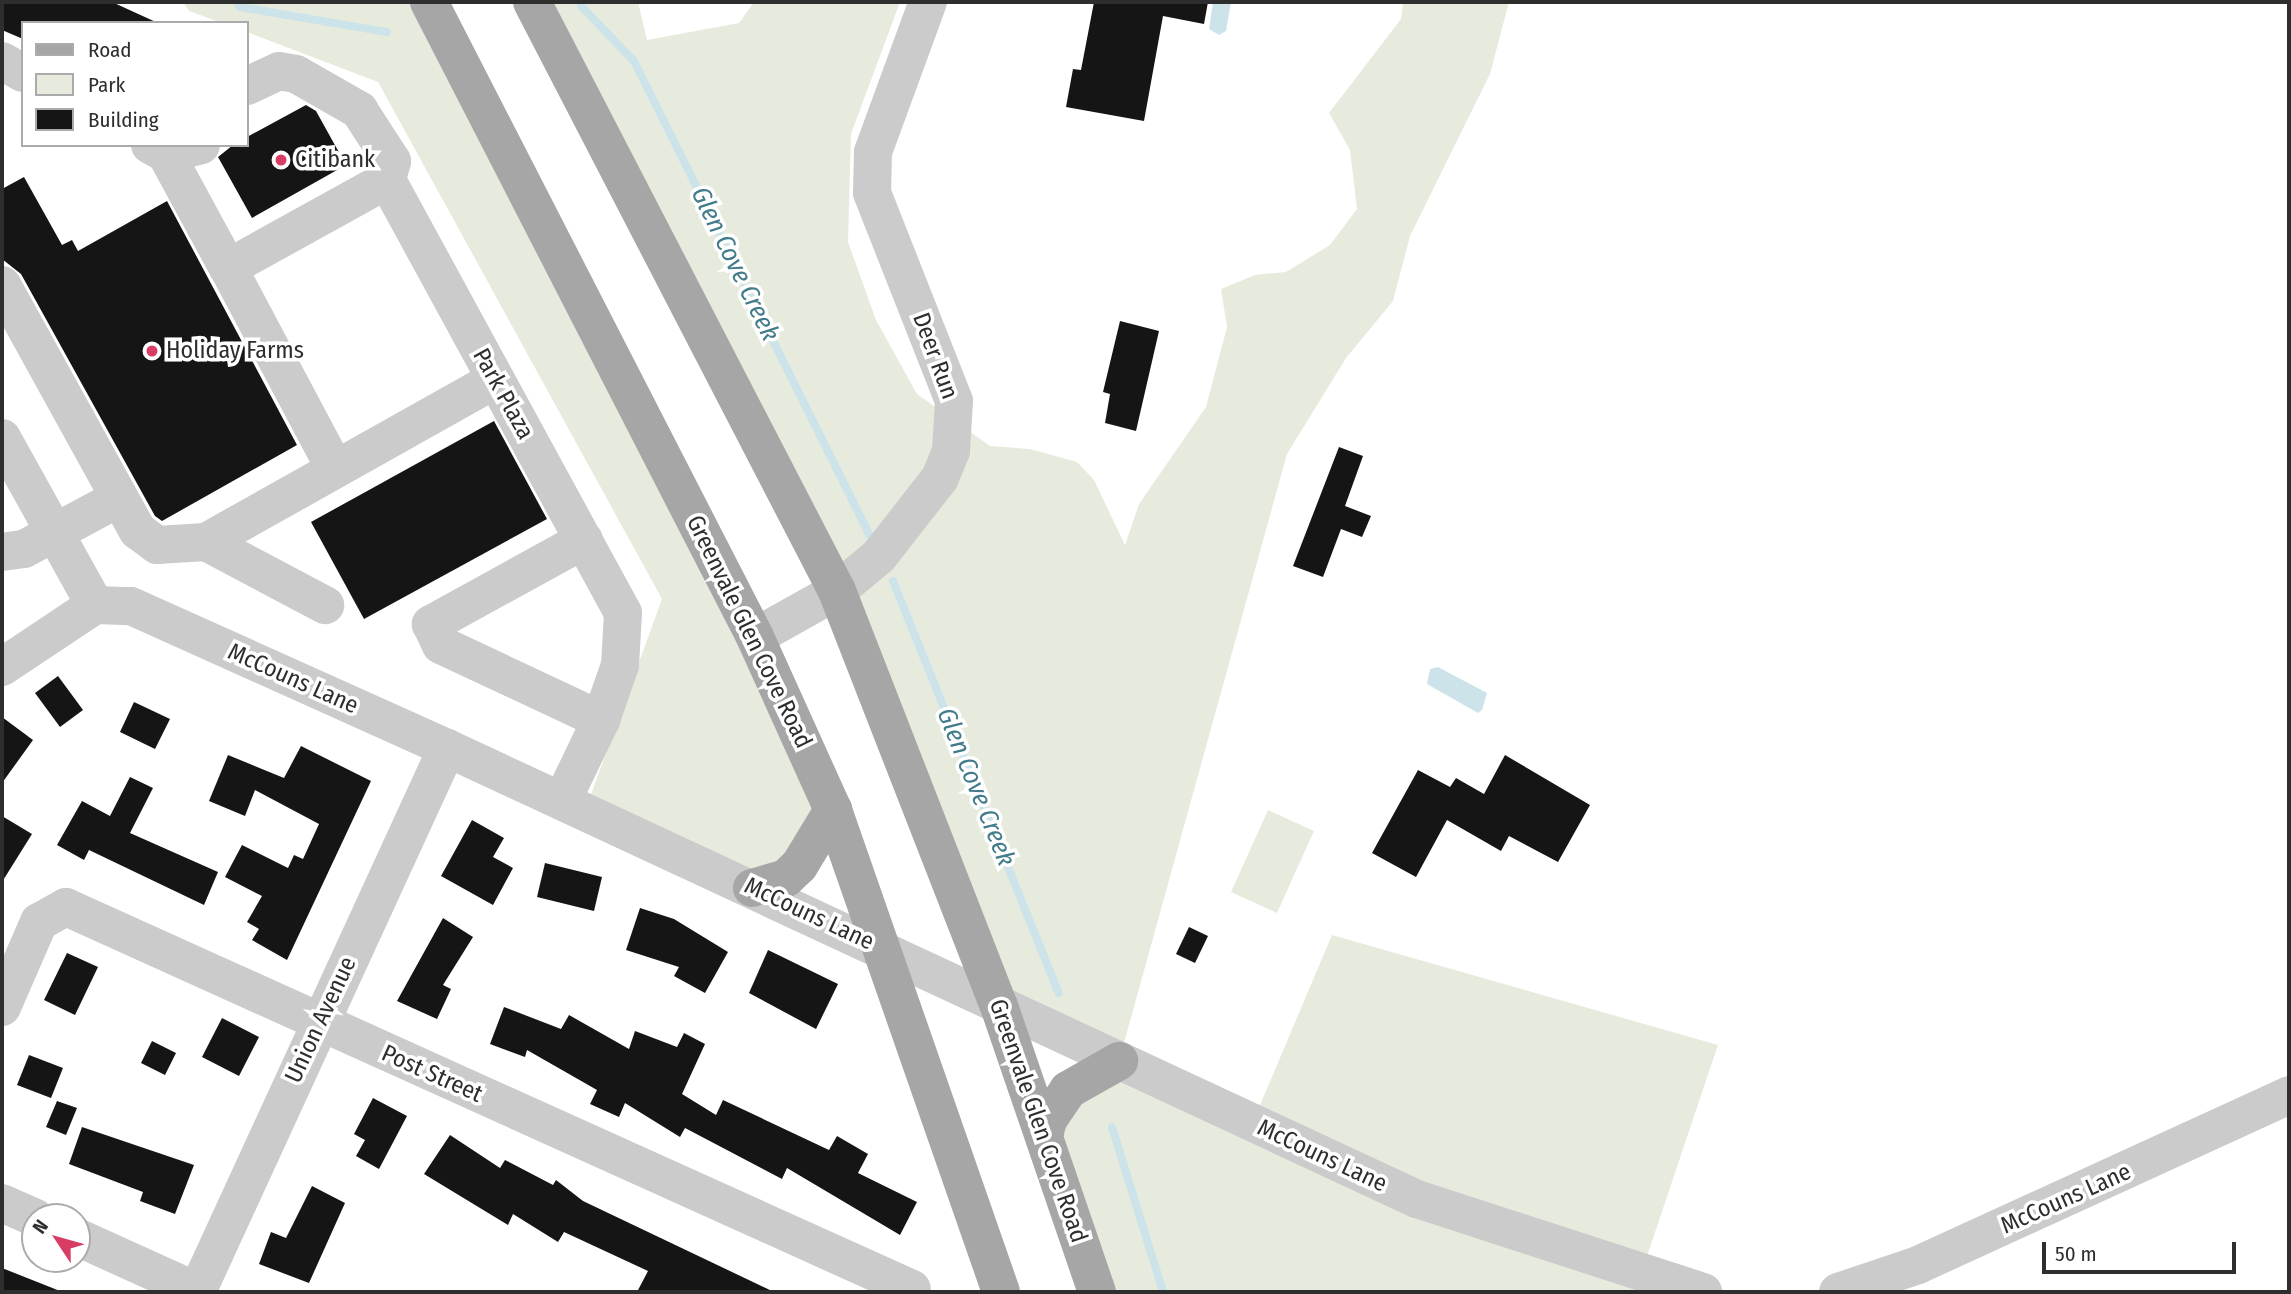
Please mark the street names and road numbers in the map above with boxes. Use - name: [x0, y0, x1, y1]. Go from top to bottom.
- street label: Deer Run: [906, 309, 964, 403]
- street label: Park Plaza: [466, 344, 540, 444]
- street label: Greenvale Glen Cove Road: [680, 511, 818, 753]
- street label: McCouns Lane: [223, 637, 363, 721]
- street label: McCouns Lane: [740, 871, 878, 957]
- street label: Union Avenue: [279, 952, 363, 1088]
- street label: Greenvale Glen Cove Road: [983, 996, 1093, 1246]
- street label: Post Street: [377, 1039, 487, 1109]
- street label: McCouns Lane: [1253, 1113, 1391, 1199]
- street label: McCouns Lane: [1996, 1157, 2136, 1241]

